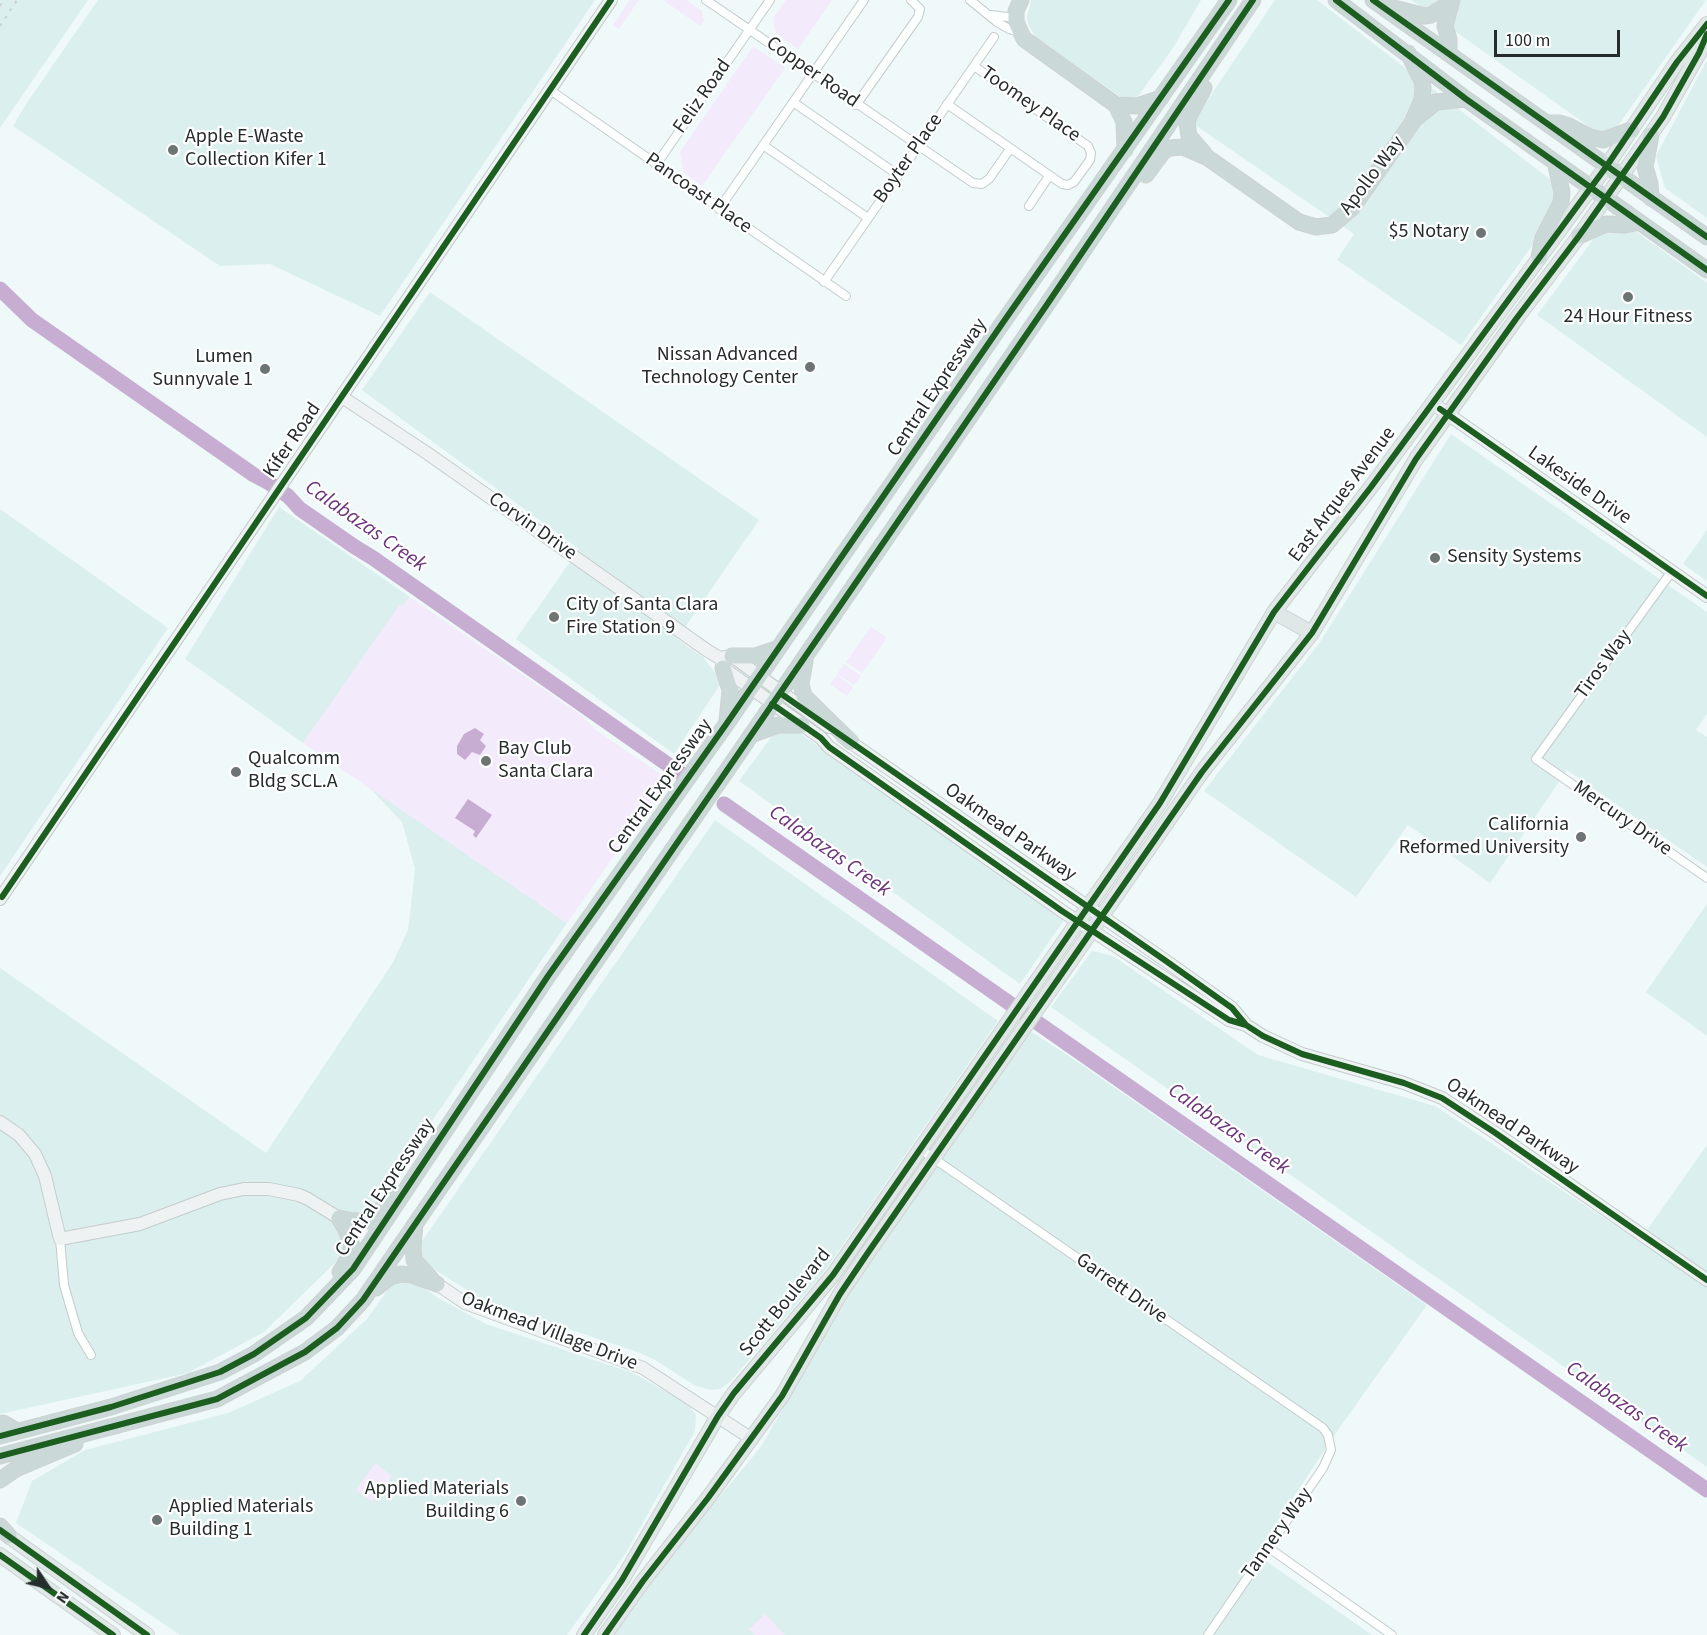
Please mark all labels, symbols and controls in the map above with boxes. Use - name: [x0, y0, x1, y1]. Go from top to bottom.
- scale bar: [1497, 18, 1623, 56]
- text: 100 m: [1505, 28, 1550, 53]
- street label: Copper Road: [761, 32, 863, 114]
- street label: Feliz Road: [669, 55, 737, 139]
- street label: Toomey Place: [976, 62, 1084, 148]
- street label: Boyter Place: [869, 109, 949, 209]
- place label: Apple E-Waste Collection Kifer 1: [185, 126, 327, 173]
- street label: Apollo Way: [1336, 132, 1410, 220]
- marker: Apple E-Waste Collection Kifer 1: [166, 143, 180, 157]
- street label: Pancoast Place: [640, 148, 756, 240]
- place label: $5 Notary: [1388, 221, 1469, 245]
- marker: $5 Notary: [1474, 226, 1488, 240]
- marker: 24 Hour Fitness: [1621, 290, 1635, 304]
- place label: 24 Hour Fitness: [1564, 306, 1692, 330]
- street label: Central Expressway: [883, 314, 993, 462]
- place label: Nissan Advanced Technology Center: [642, 344, 798, 391]
- place label: Lumen Sunnyvale 1: [152, 346, 253, 393]
- marker: Nissan Advanced Technology Center: [803, 360, 817, 374]
- marker: Lumen Sunnyvale 1: [258, 362, 272, 376]
- street label: Kifer Road: [259, 399, 327, 483]
- street label: East Arques Avenue: [1284, 423, 1402, 567]
- street label: Lakeside Drive: [1523, 441, 1635, 531]
- water label: Calabazas Creek: [299, 476, 431, 578]
- street label: Corvin Drive: [483, 488, 581, 566]
- place label: Sensity Systems: [1447, 546, 1581, 570]
- marker: Sensity Systems: [1428, 551, 1442, 565]
- place label: City of Santa Clara Fire Station 9: [566, 594, 718, 641]
- marker: City of Santa Clara Fire Station 9: [547, 610, 561, 624]
- street label: Tiros Way: [1571, 625, 1637, 705]
- street label: Central Expressway: [604, 715, 718, 859]
- place label: Bay Club Santa Clara: [498, 738, 593, 785]
- place label: Qualcomm Bldg SCL.A: [248, 748, 340, 795]
- marker: Bay Club Santa Clara: [479, 754, 493, 768]
- marker: Qualcomm Bldg SCL.A: [229, 765, 243, 779]
- street label: Mercury Drive: [1568, 776, 1676, 862]
- street label: Oakmead Parkway: [939, 779, 1081, 887]
- water label: Calabazas Creek: [763, 801, 895, 903]
- place label: California Reformed University: [1399, 814, 1569, 861]
- marker: California Reformed University: [1574, 830, 1588, 844]
- street label: Oakmead Parkway: [1441, 1074, 1583, 1180]
- water label: Calabazas Creek: [1162, 1079, 1294, 1181]
- street label: Central Expressway: [331, 1114, 441, 1262]
- street label: Scott Boulevard: [735, 1244, 837, 1362]
- street label: Garrett Drive: [1071, 1249, 1171, 1329]
- street label: Oakmead Village Drive: [457, 1287, 641, 1377]
- water label: Calabazas Creek: [1560, 1357, 1692, 1459]
- place label: Applied Materials Building 6: [365, 1478, 509, 1525]
- street label: Tannery Way: [1238, 1483, 1318, 1585]
- marker: Applied Materials Building 6: [514, 1494, 528, 1508]
- place label: Applied Materials Building 1: [169, 1496, 313, 1543]
- marker: Applied Materials Building 1: [150, 1513, 164, 1527]
- north arrow: [18, 1557, 78, 1617]
- text: N: [51, 1587, 75, 1608]

